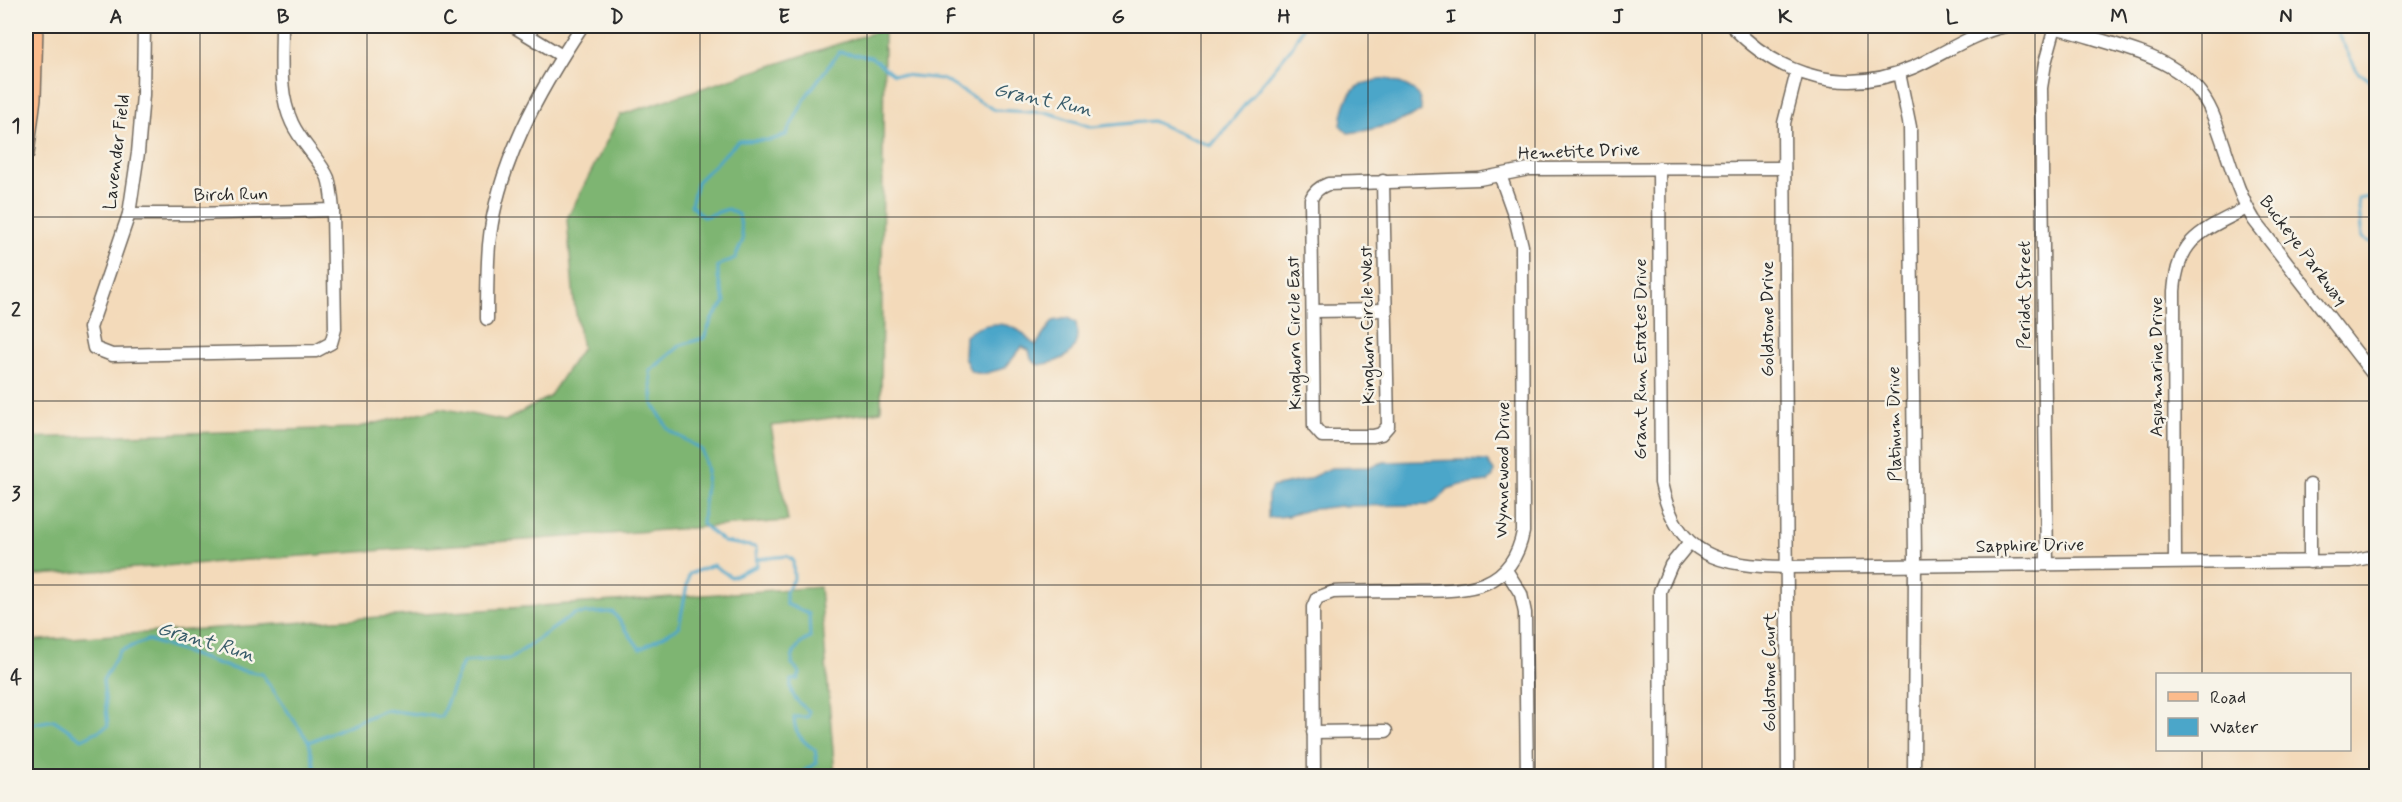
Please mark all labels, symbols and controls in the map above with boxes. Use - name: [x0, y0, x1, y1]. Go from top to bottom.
- text: A: [109, 4, 123, 31]
- text: B: [277, 4, 290, 31]
- text: C: [443, 4, 458, 31]
- text: D: [610, 4, 624, 31]
- text: E: [778, 4, 790, 31]
- text: F: [946, 4, 957, 31]
- text: G: [1111, 4, 1125, 31]
- text: H: [1277, 4, 1291, 31]
- text: I: [1446, 4, 1456, 31]
- text: J: [1612, 4, 1624, 31]
- text: K: [1778, 4, 1793, 31]
- text: L: [1946, 4, 1959, 31]
- text: M: [2110, 4, 2128, 31]
- text: N: [2279, 4, 2293, 31]
- water label: Grant Run: [991, 76, 1095, 124]
- street label: Lavender Field: [98, 93, 136, 211]
- text: 1: [12, 113, 20, 140]
- street label: Hemetite Drive: [1518, 138, 1640, 166]
- street label: Birch Run: [194, 182, 268, 208]
- street label: Buckeye Parkway: [2254, 191, 2352, 311]
- street label: Peridot Street: [2013, 240, 2037, 349]
- street label: Kinghorn Circle West: [1355, 245, 1382, 405]
- street label: Kinghorn Circle East: [1282, 255, 1309, 410]
- street label: Grant Run Estates Drive: [1629, 258, 1653, 460]
- street label: Goldstone Drive: [1756, 261, 1780, 377]
- text: 2: [11, 297, 21, 324]
- street label: Aquamarine Drive: [2145, 297, 2169, 437]
- street label: Platinum Drive: [1882, 366, 1908, 482]
- street label: Wynnewood Drive: [1490, 402, 1516, 538]
- text: 3: [11, 481, 21, 508]
- street label: Sapphire Drive: [1976, 533, 2084, 559]
- street label: Goldstone Court: [1758, 612, 1782, 732]
- water label: Grant Run: [154, 615, 258, 669]
- text: 4: [10, 665, 22, 692]
- legend: [2156, 673, 2351, 751]
- text: Road: [2210, 686, 2246, 710]
- text: Water: [2210, 716, 2259, 740]

